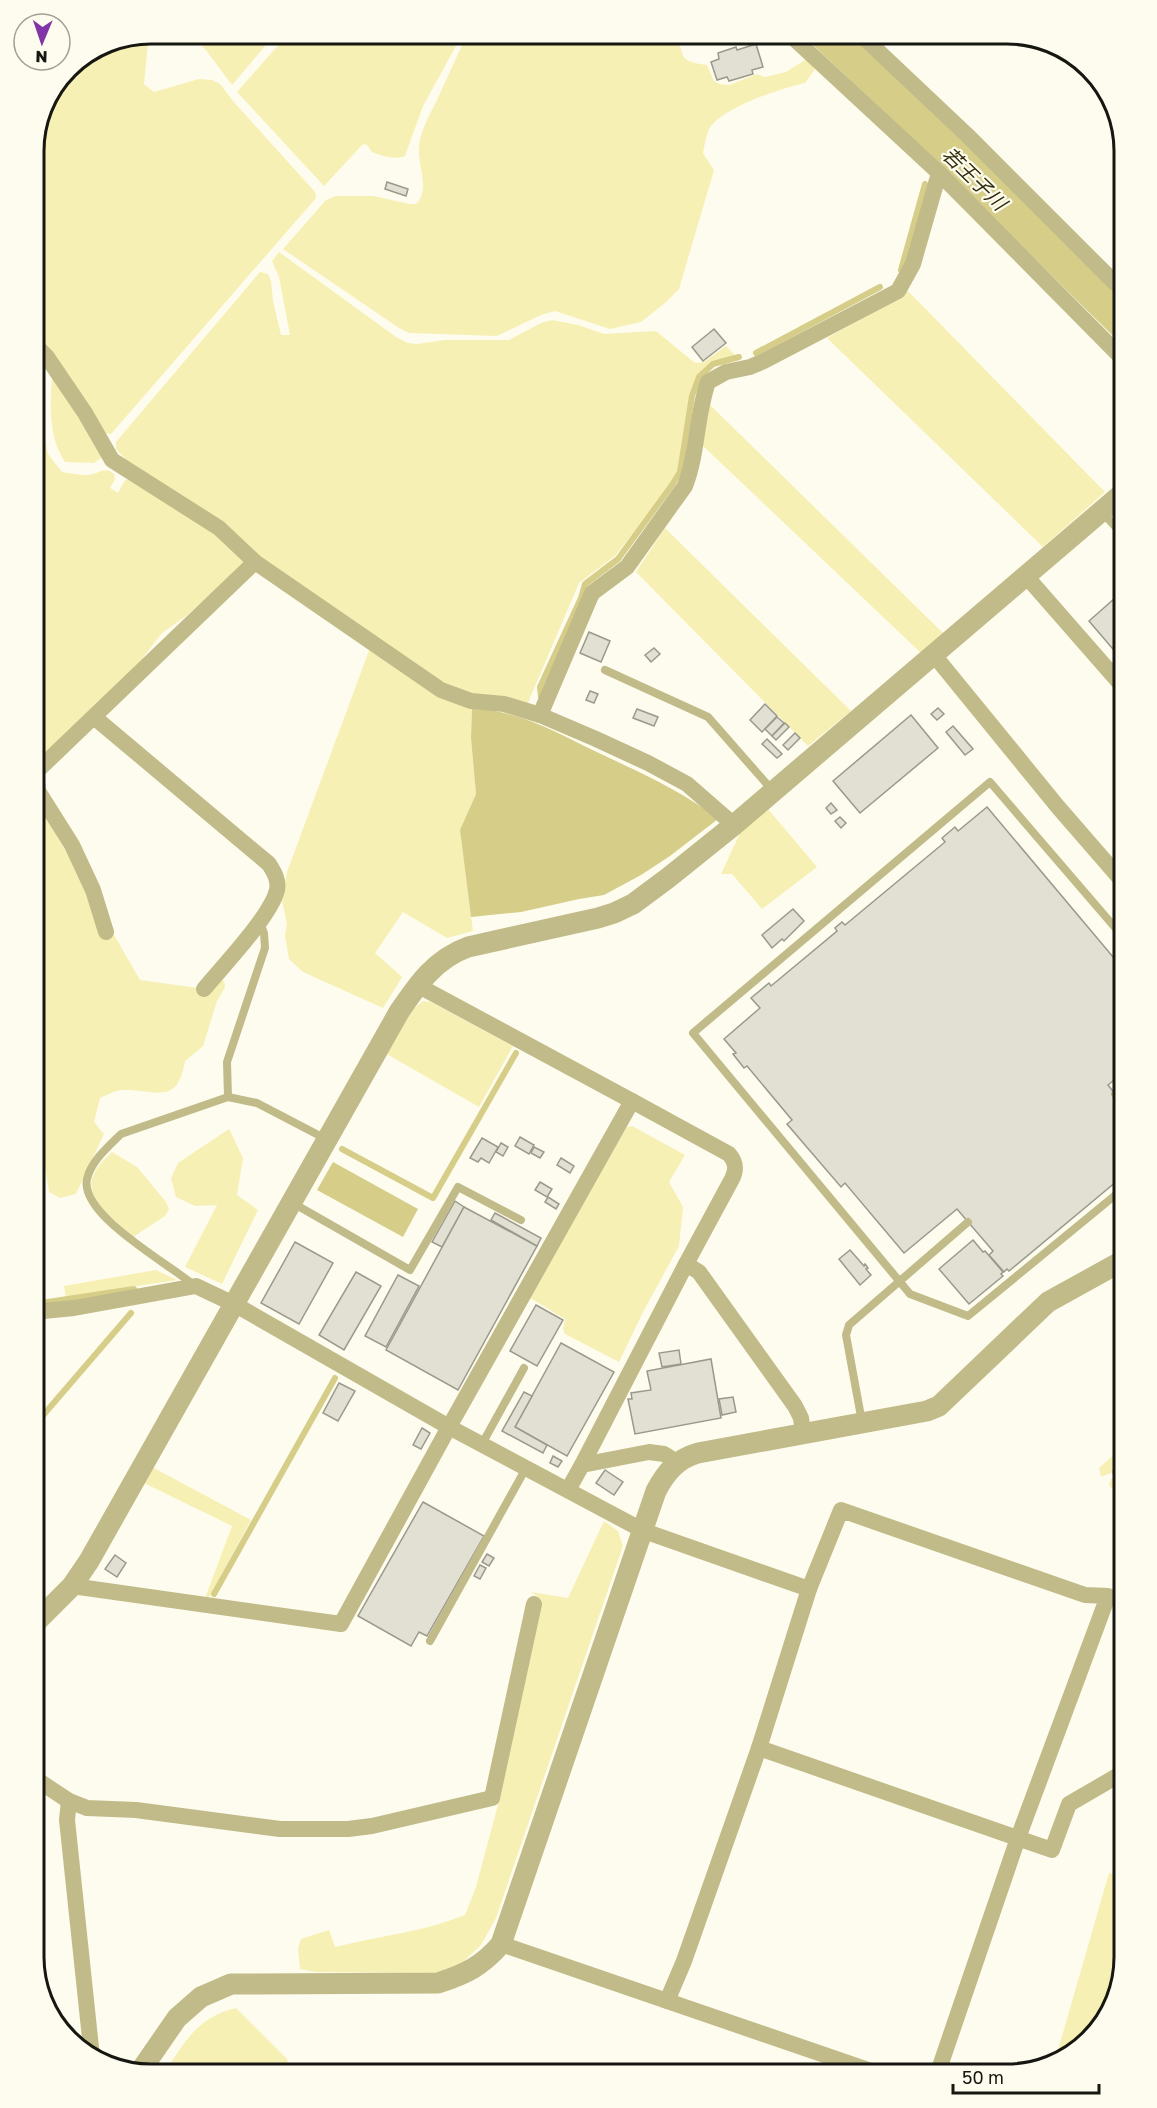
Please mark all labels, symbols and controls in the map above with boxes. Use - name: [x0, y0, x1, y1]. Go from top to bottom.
- north arrow: [12, 12, 72, 72]
- text: N: [35, 47, 48, 67]
- water label: 若王子川: [938, 142, 1014, 216]
- scale bar: [953, 2057, 1098, 2095]
- text: 50 m: [962, 2066, 1004, 2088]

